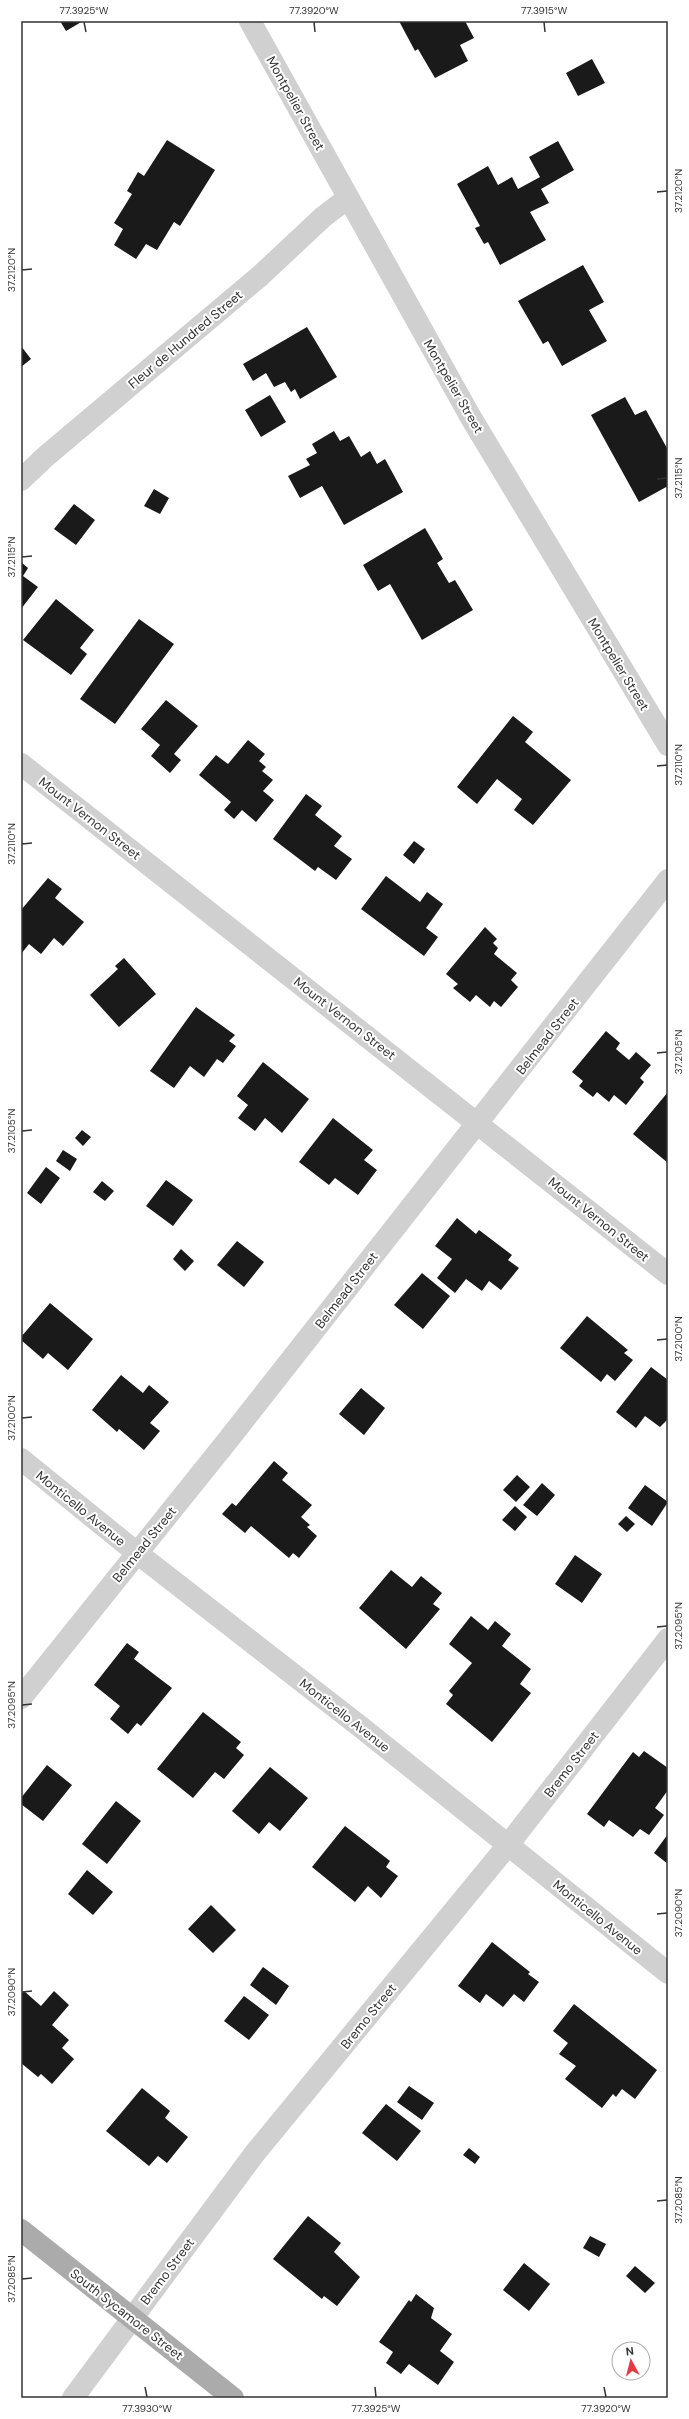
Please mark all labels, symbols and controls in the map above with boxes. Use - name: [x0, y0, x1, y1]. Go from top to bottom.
- text: 77.3925°W: [60, 4, 109, 17]
- text: 77.3920°W: [289, 4, 339, 17]
- text: 77.3915°W: [521, 4, 567, 17]
- street label: Montpelier Street: [263, 53, 329, 153]
- text: 37.2120°N: [672, 169, 685, 213]
- text: 37.2120°N: [5, 248, 18, 292]
- street label: Fleur de Hundred Street: [125, 287, 246, 392]
- street label: Montpelier Street: [420, 336, 487, 436]
- text: 37.2115°N: [672, 457, 685, 498]
- text: 37.2115°N: [5, 536, 18, 577]
- street label: Montpelier Street: [584, 615, 653, 714]
- text: 37.2110°N: [672, 744, 685, 786]
- street label: Mount Vernon Street: [35, 773, 144, 864]
- text: 37.2110°N: [5, 823, 18, 865]
- street label: Mount Vernon Street: [290, 973, 399, 1064]
- street label: Belmead Street: [512, 995, 583, 1078]
- text: 37.2105°N: [672, 1030, 685, 1074]
- text: 37.2105°N: [5, 1109, 18, 1153]
- street label: Mount Vernon Street: [545, 1173, 653, 1265]
- street label: Belmead Street: [311, 1249, 382, 1332]
- text: 37.2100°N: [672, 1316, 685, 1362]
- text: 37.2100°N: [5, 1395, 18, 1441]
- street label: Monticello Avenue: [32, 1467, 129, 1550]
- street label: Belmead Street: [109, 1503, 180, 1586]
- text: 37.2095°N: [672, 1602, 685, 1650]
- street label: Monticello Avenue: [296, 1675, 393, 1756]
- text: 37.2095°N: [5, 1681, 18, 1729]
- street label: Bremo Street: [540, 1728, 603, 1801]
- street label: Monticello Avenue: [549, 1876, 646, 1959]
- text: 37.2090°N: [672, 1889, 685, 1937]
- text: 37.2090°N: [5, 1968, 18, 2016]
- street label: Bremo Street: [337, 1980, 400, 2053]
- text: 37.2085°N: [672, 2176, 685, 2224]
- street label: Bremo Street: [137, 2234, 198, 2308]
- text: 37.2085°N: [5, 2255, 18, 2303]
- street label: South Sycamore Street: [67, 2265, 187, 2364]
- north arrow: [611, 2341, 651, 2381]
- text: N: [625, 2344, 635, 2359]
- text: 77.3930°W: [122, 2402, 172, 2415]
- text: 77.3925°W: [352, 2402, 401, 2415]
- text: 77.3920°W: [581, 2402, 631, 2415]

